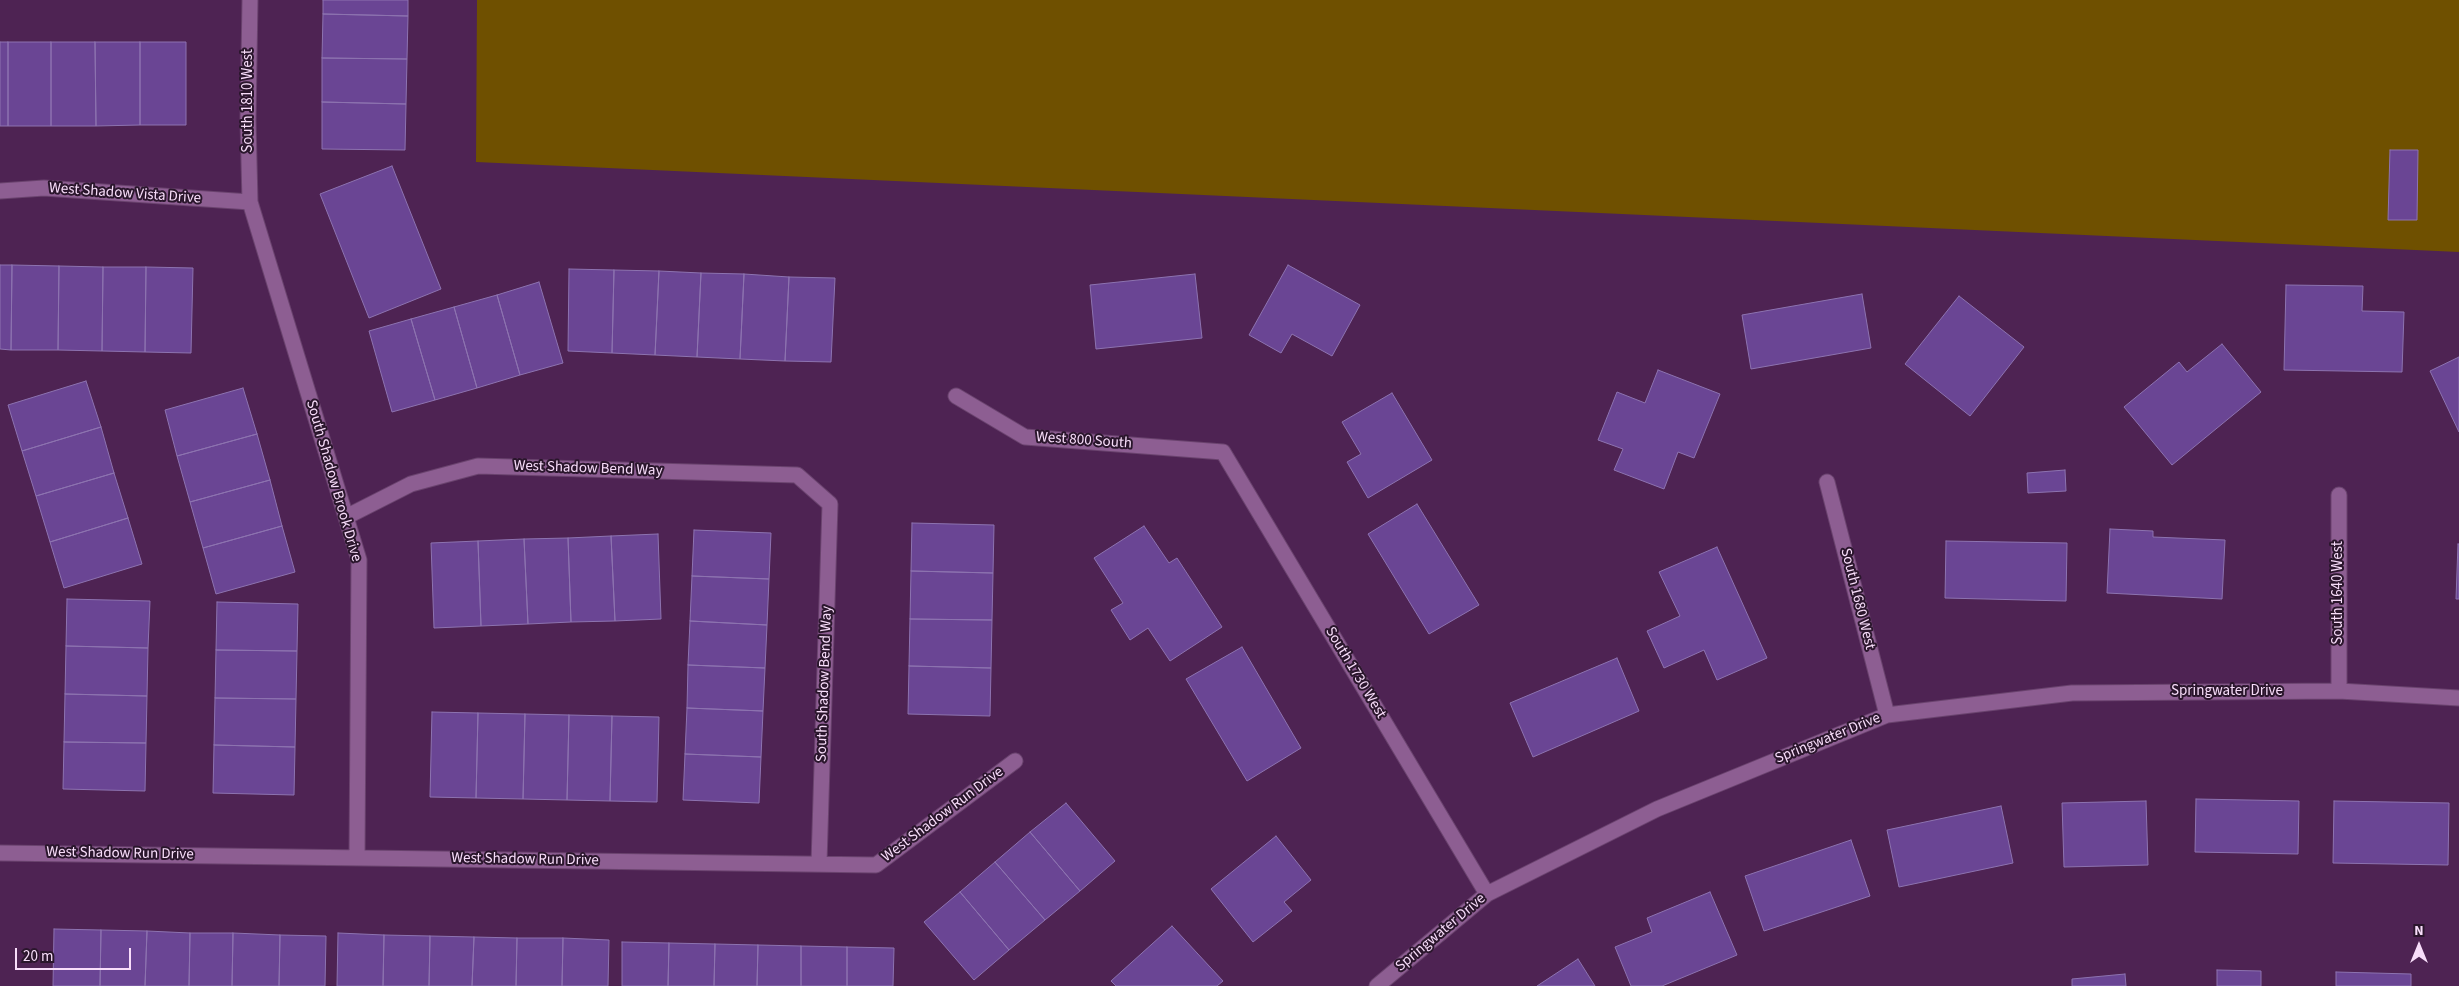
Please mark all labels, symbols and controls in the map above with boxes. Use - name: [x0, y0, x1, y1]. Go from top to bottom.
- street label: South 1810 West: [240, 49, 258, 153]
- street label: West Shadow Vista Drive: [48, 180, 202, 208]
- street label: South Shadow Brook Drive: [301, 398, 365, 564]
- street label: West 800 South: [1035, 429, 1133, 453]
- street label: West Shadow Bend Way: [513, 457, 663, 481]
- street label: South 1640 West: [2330, 541, 2348, 645]
- street label: South 1680 West: [1836, 547, 1878, 651]
- street label: South Shadow Bend Way: [813, 606, 837, 762]
- street label: South 1730 West: [1321, 624, 1389, 722]
- street label: Springwater Drive: [2171, 683, 2283, 701]
- street label: Springwater Drive: [1773, 710, 1883, 768]
- street label: West Shadow Run Drive: [879, 763, 1007, 867]
- street label: West Shadow Run Drive: [46, 844, 194, 864]
- street label: West Shadow Run Drive: [451, 850, 599, 870]
- street label: Springwater Drive: [1392, 890, 1490, 976]
- north arrow: [2394, 921, 2444, 971]
- text: N: [2414, 921, 2424, 941]
- scale bar: [18, 938, 134, 970]
- text: 20 m: [23, 946, 53, 967]

